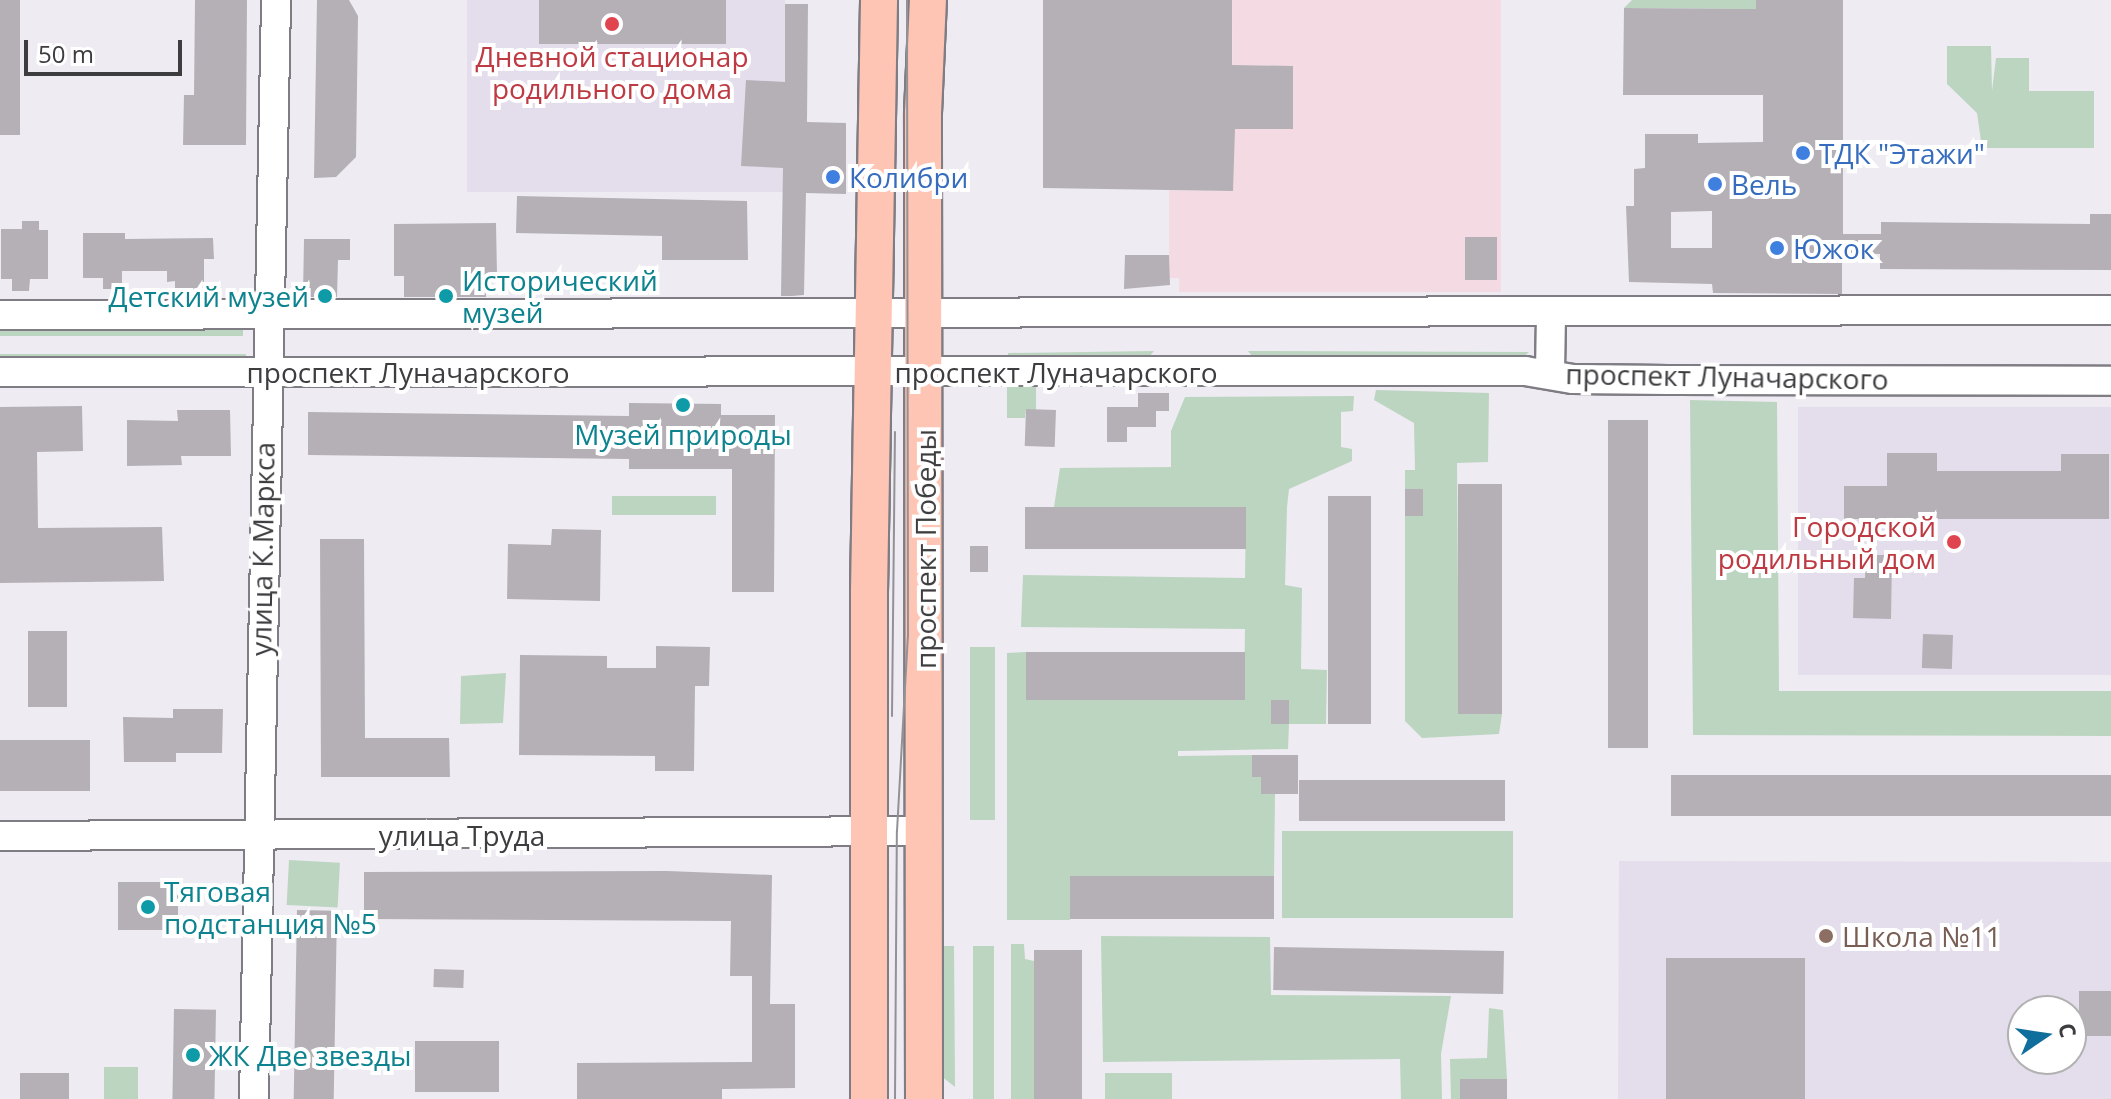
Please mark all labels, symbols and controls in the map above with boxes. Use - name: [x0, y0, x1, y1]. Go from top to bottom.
- marker: Дневной стационар родильного дома: [601, 13, 623, 35]
- scale bar: [28, 24, 186, 74]
- text: 50 m: [38, 37, 94, 70]
- place label: Дневной стационар родильного дома: [475, 39, 749, 105]
- place label: ТДК "Этажи": [1819, 136, 1985, 170]
- marker: ТДК "Этажи": [1794, 144, 1812, 162]
- place label: Колибри: [849, 160, 968, 194]
- place label: Вель: [1731, 167, 1797, 201]
- marker: Колибри: [824, 168, 842, 186]
- marker: Вель: [1706, 175, 1724, 193]
- place label: Южок: [1793, 231, 1874, 265]
- marker: Южок: [1768, 239, 1786, 257]
- place label: Исторический музей: [462, 263, 658, 329]
- place label: Детский музей: [109, 279, 309, 313]
- marker: Детский музей: [316, 287, 334, 305]
- marker: Исторический музей: [437, 287, 455, 305]
- street label: проспект Луначарского: [246, 355, 570, 389]
- street label: проспект Луначарского: [894, 355, 1218, 389]
- street label: проспект Луначарского: [1565, 356, 1889, 396]
- marker: Музей природы: [674, 396, 692, 414]
- place label: Музей природы: [574, 417, 792, 451]
- street label: проспект Победы: [908, 429, 942, 669]
- street label: улица К.Маркса: [243, 442, 281, 656]
- place label: Городской родильный дом: [1718, 509, 1936, 575]
- marker: Городской родильный дом: [1943, 531, 1965, 553]
- street label: улица Труда: [379, 818, 545, 852]
- place label: Тяговая подстанция №5: [164, 874, 377, 940]
- marker: Тяговая подстанция №5: [139, 898, 157, 916]
- place label: Школа №11: [1842, 919, 2002, 953]
- marker: Школа №11: [1817, 927, 1835, 945]
- north arrow: [2007, 995, 2087, 1075]
- text: С: [2052, 1020, 2085, 1040]
- place label: ЖК Две звезды: [209, 1038, 412, 1072]
- marker: ЖК Две звезды: [184, 1046, 202, 1064]

